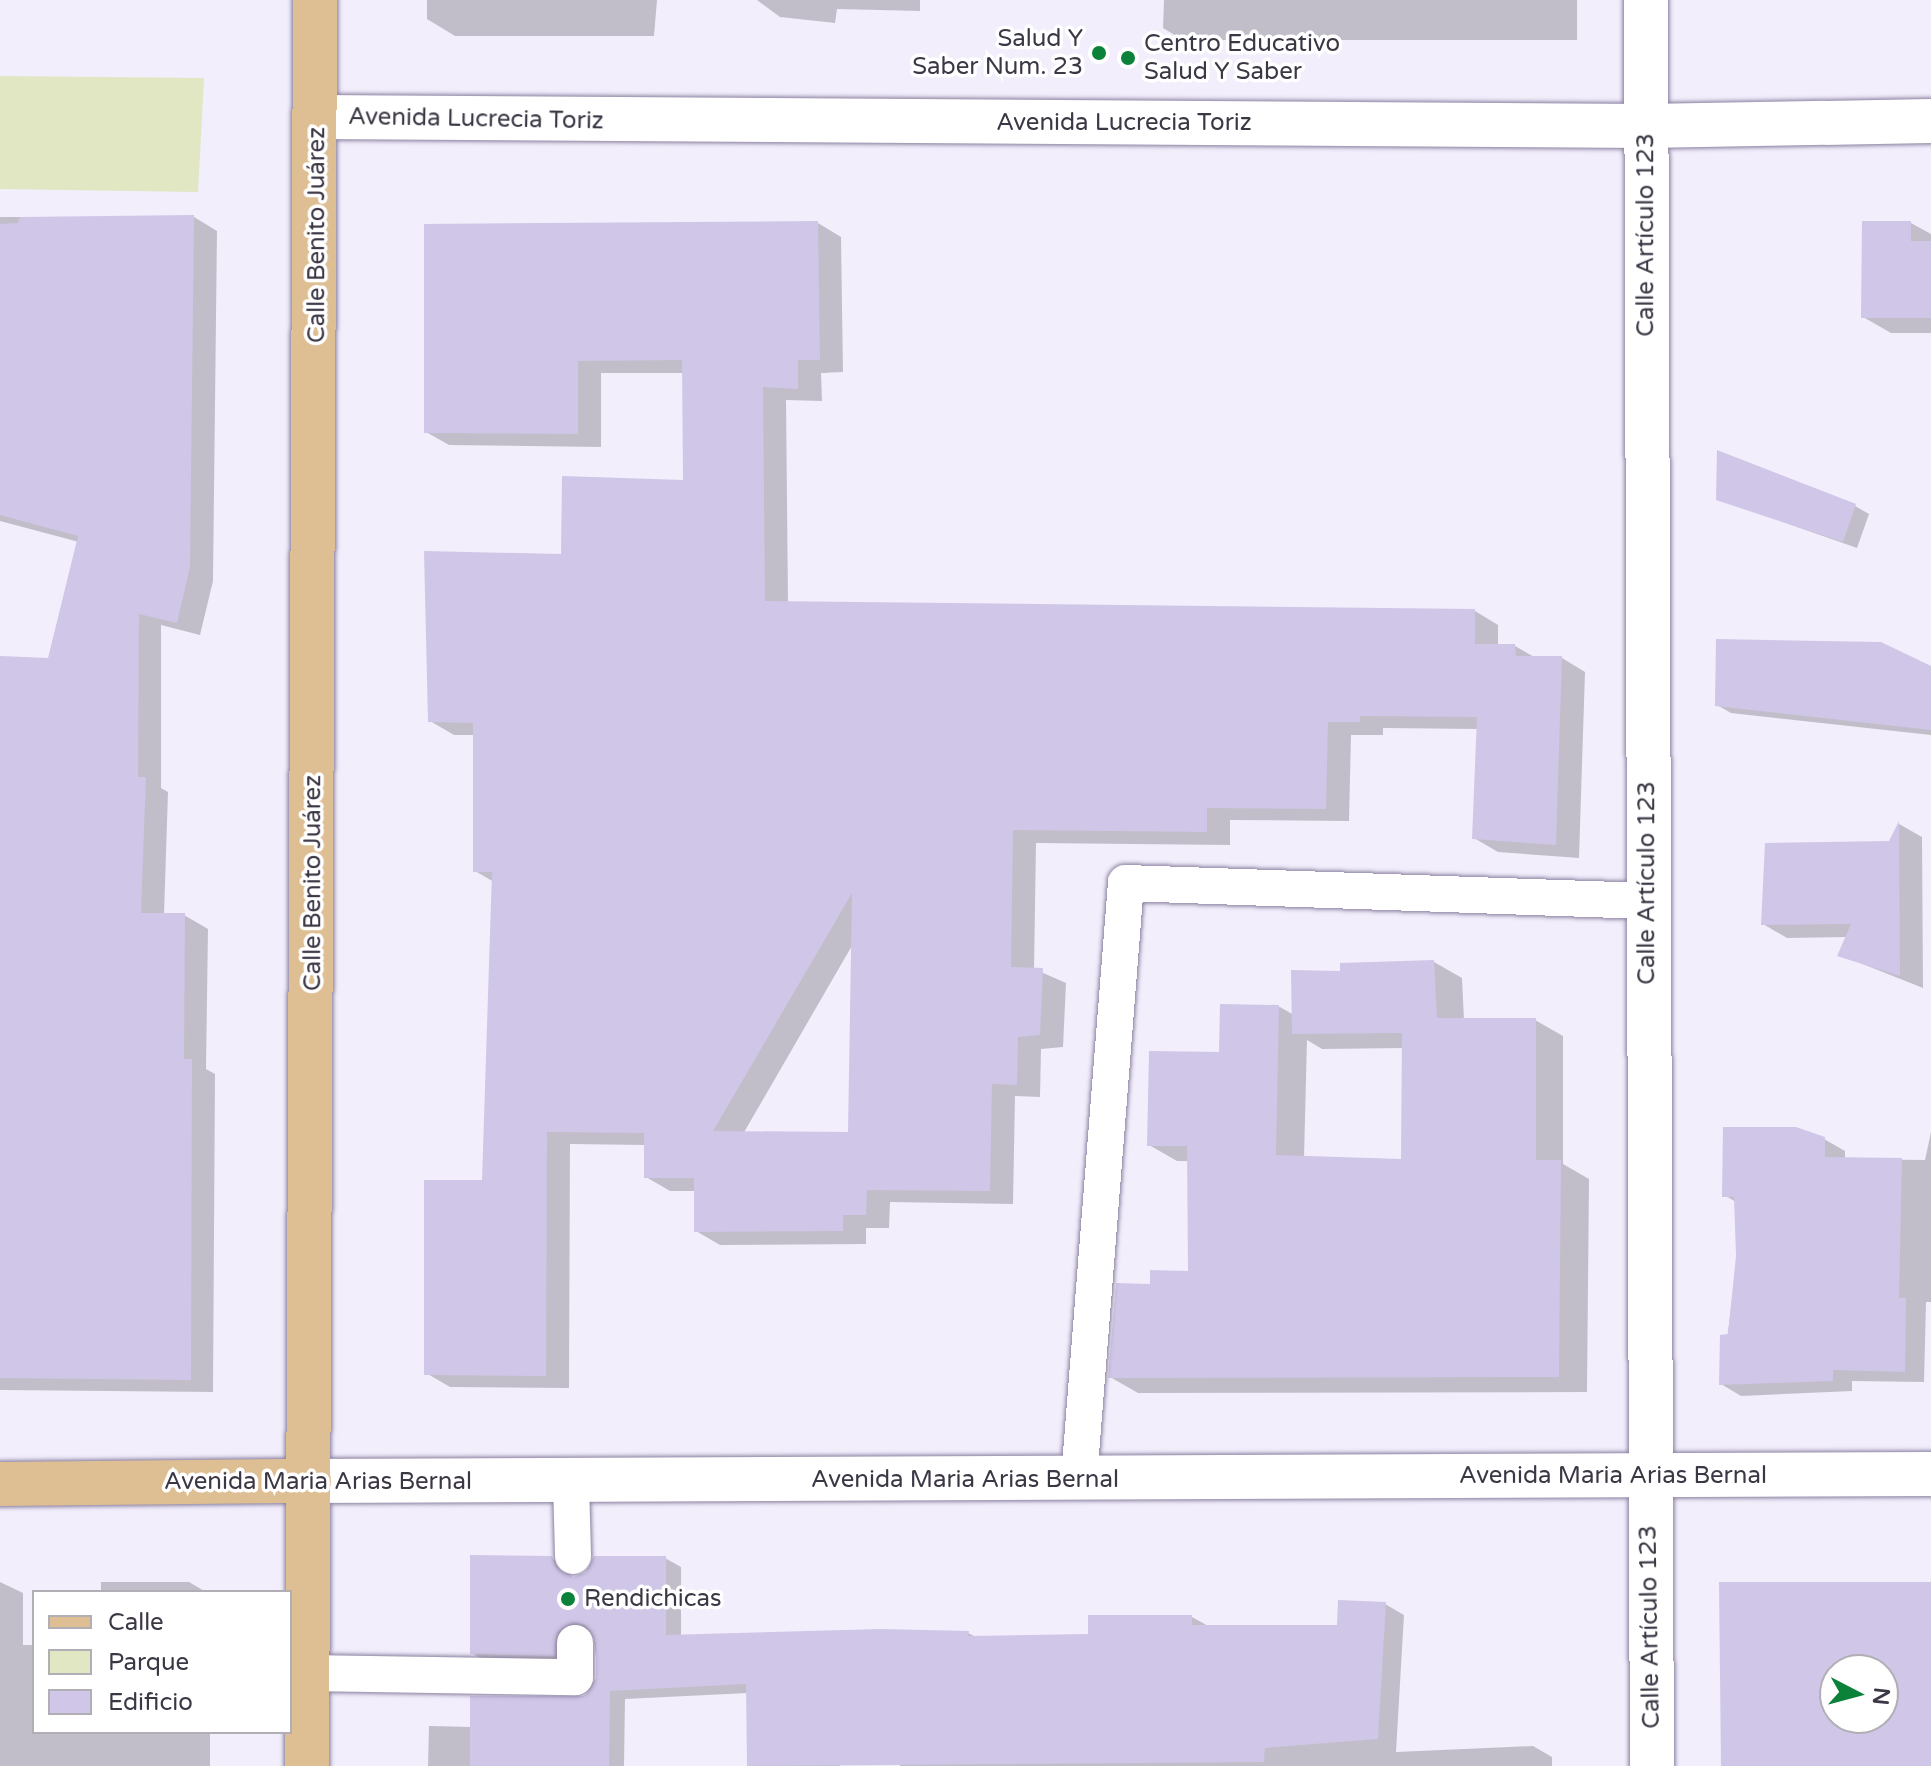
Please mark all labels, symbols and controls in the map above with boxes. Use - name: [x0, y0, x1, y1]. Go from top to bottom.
- place label: Salud Y Saber Num. 23: [912, 25, 1083, 81]
- place label: Centro Educativo Salud Y Saber: [1144, 30, 1340, 86]
- marker: Salud Y Saber Num. 23: [1090, 44, 1108, 62]
- marker: Centro Educativo Salud Y Saber: [1119, 49, 1137, 67]
- street label: Avenida Lucrecia Toriz: [348, 102, 604, 136]
- street label: Avenida Lucrecia Toriz: [996, 109, 1252, 137]
- street label: Calle Benito Juárez: [303, 127, 331, 343]
- street label: Calle Artículo 123: [1632, 133, 1660, 337]
- street label: Calle Benito Juárez: [299, 775, 327, 991]
- street label: Calle Artículo 123: [1633, 781, 1661, 985]
- street label: Avenida Maria Arias Bernal: [1459, 1462, 1767, 1490]
- street label: Avenida Maria Arias Bernal: [811, 1466, 1119, 1494]
- street label: Avenida Maria Arias Bernal: [164, 1468, 472, 1496]
- street label: Calle Artículo 123: [1634, 1525, 1666, 1729]
- place label: Rendichicas: [584, 1585, 722, 1613]
- legend: [32, 1590, 292, 1734]
- marker: Rendichicas: [559, 1590, 577, 1608]
- text: Calle: [108, 1608, 164, 1637]
- text: Parque: [108, 1648, 189, 1677]
- north arrow: [1819, 1654, 1899, 1734]
- text: N: [1867, 1686, 1895, 1706]
- text: Edificio: [108, 1688, 193, 1717]

